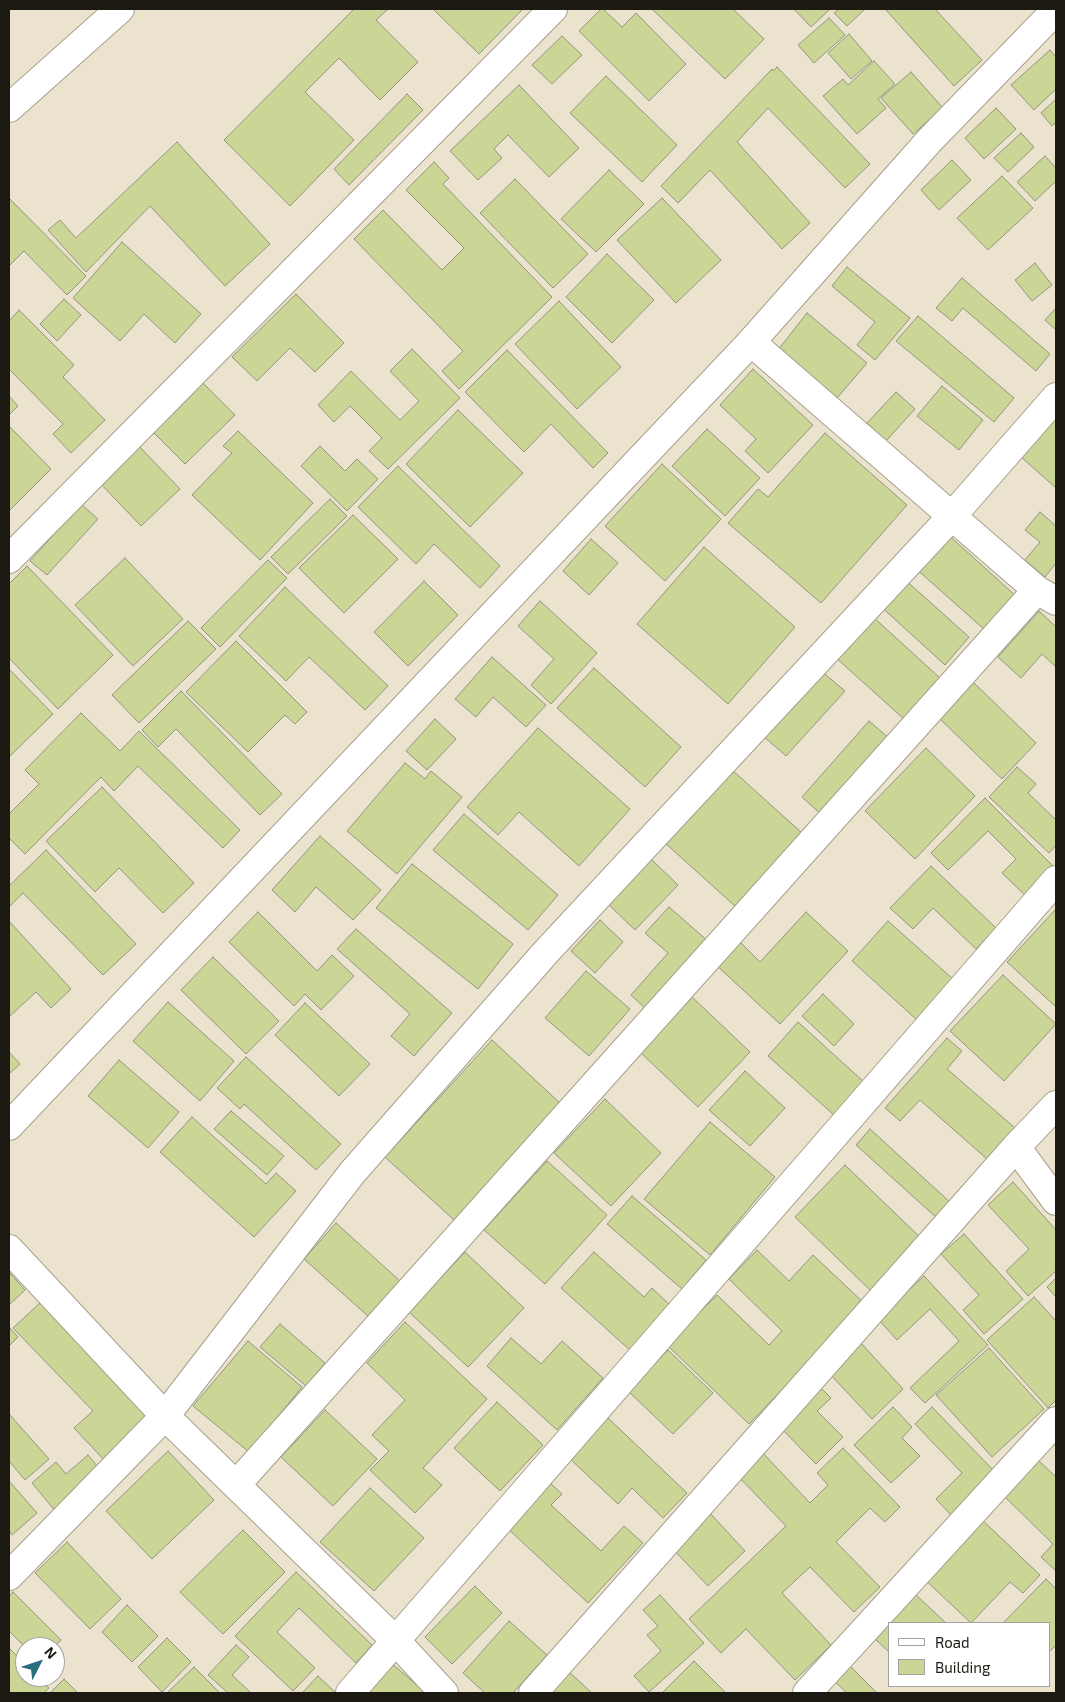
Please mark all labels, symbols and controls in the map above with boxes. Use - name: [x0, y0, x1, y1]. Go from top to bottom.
- legend: [888, 1622, 1050, 1687]
- text: Road: [935, 1633, 970, 1651]
- north arrow: [15, 1637, 65, 1687]
- text: N: [41, 1643, 61, 1662]
- text: Building: [935, 1658, 990, 1676]

